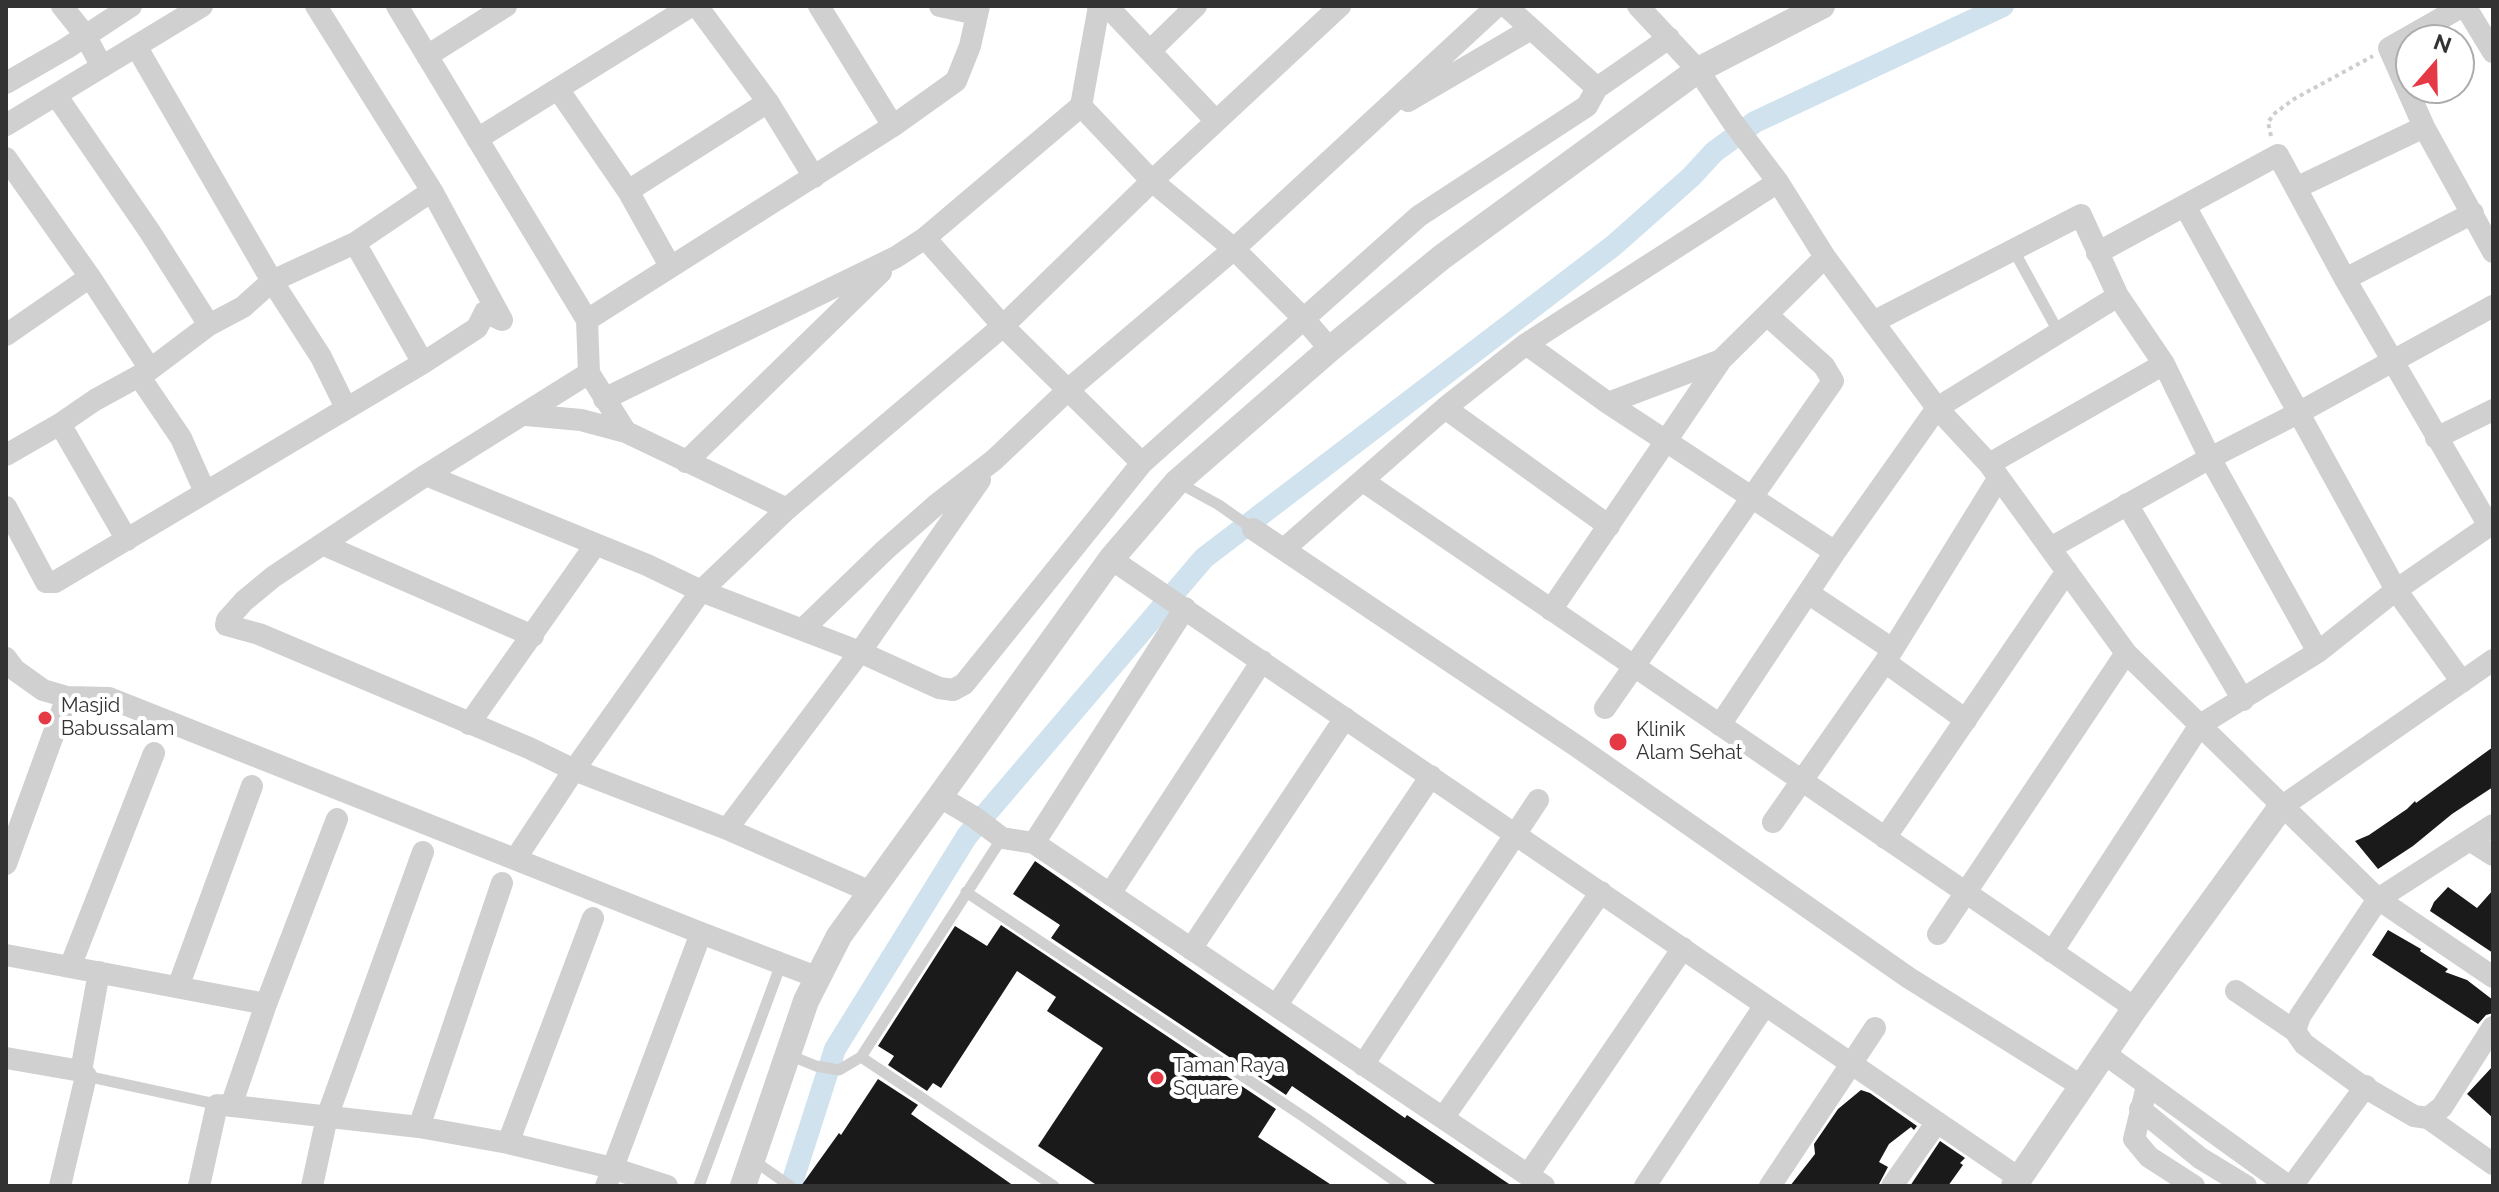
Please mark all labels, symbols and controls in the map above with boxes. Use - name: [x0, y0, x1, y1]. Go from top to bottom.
- north arrow: [2395, 24, 2475, 104]
- text: N: [2430, 28, 2455, 58]
- place label: Masjid Babussalam: [61, 694, 174, 741]
- marker: Masjid Babussalam: [36, 709, 54, 727]
- place label: Klinik Alam Sehat: [1636, 718, 1742, 765]
- marker: Klinik Alam Sehat: [1607, 731, 1629, 753]
- place label: Taman Raya Square: [1173, 1054, 1285, 1101]
- marker: Taman Raya Square: [1148, 1069, 1166, 1087]

